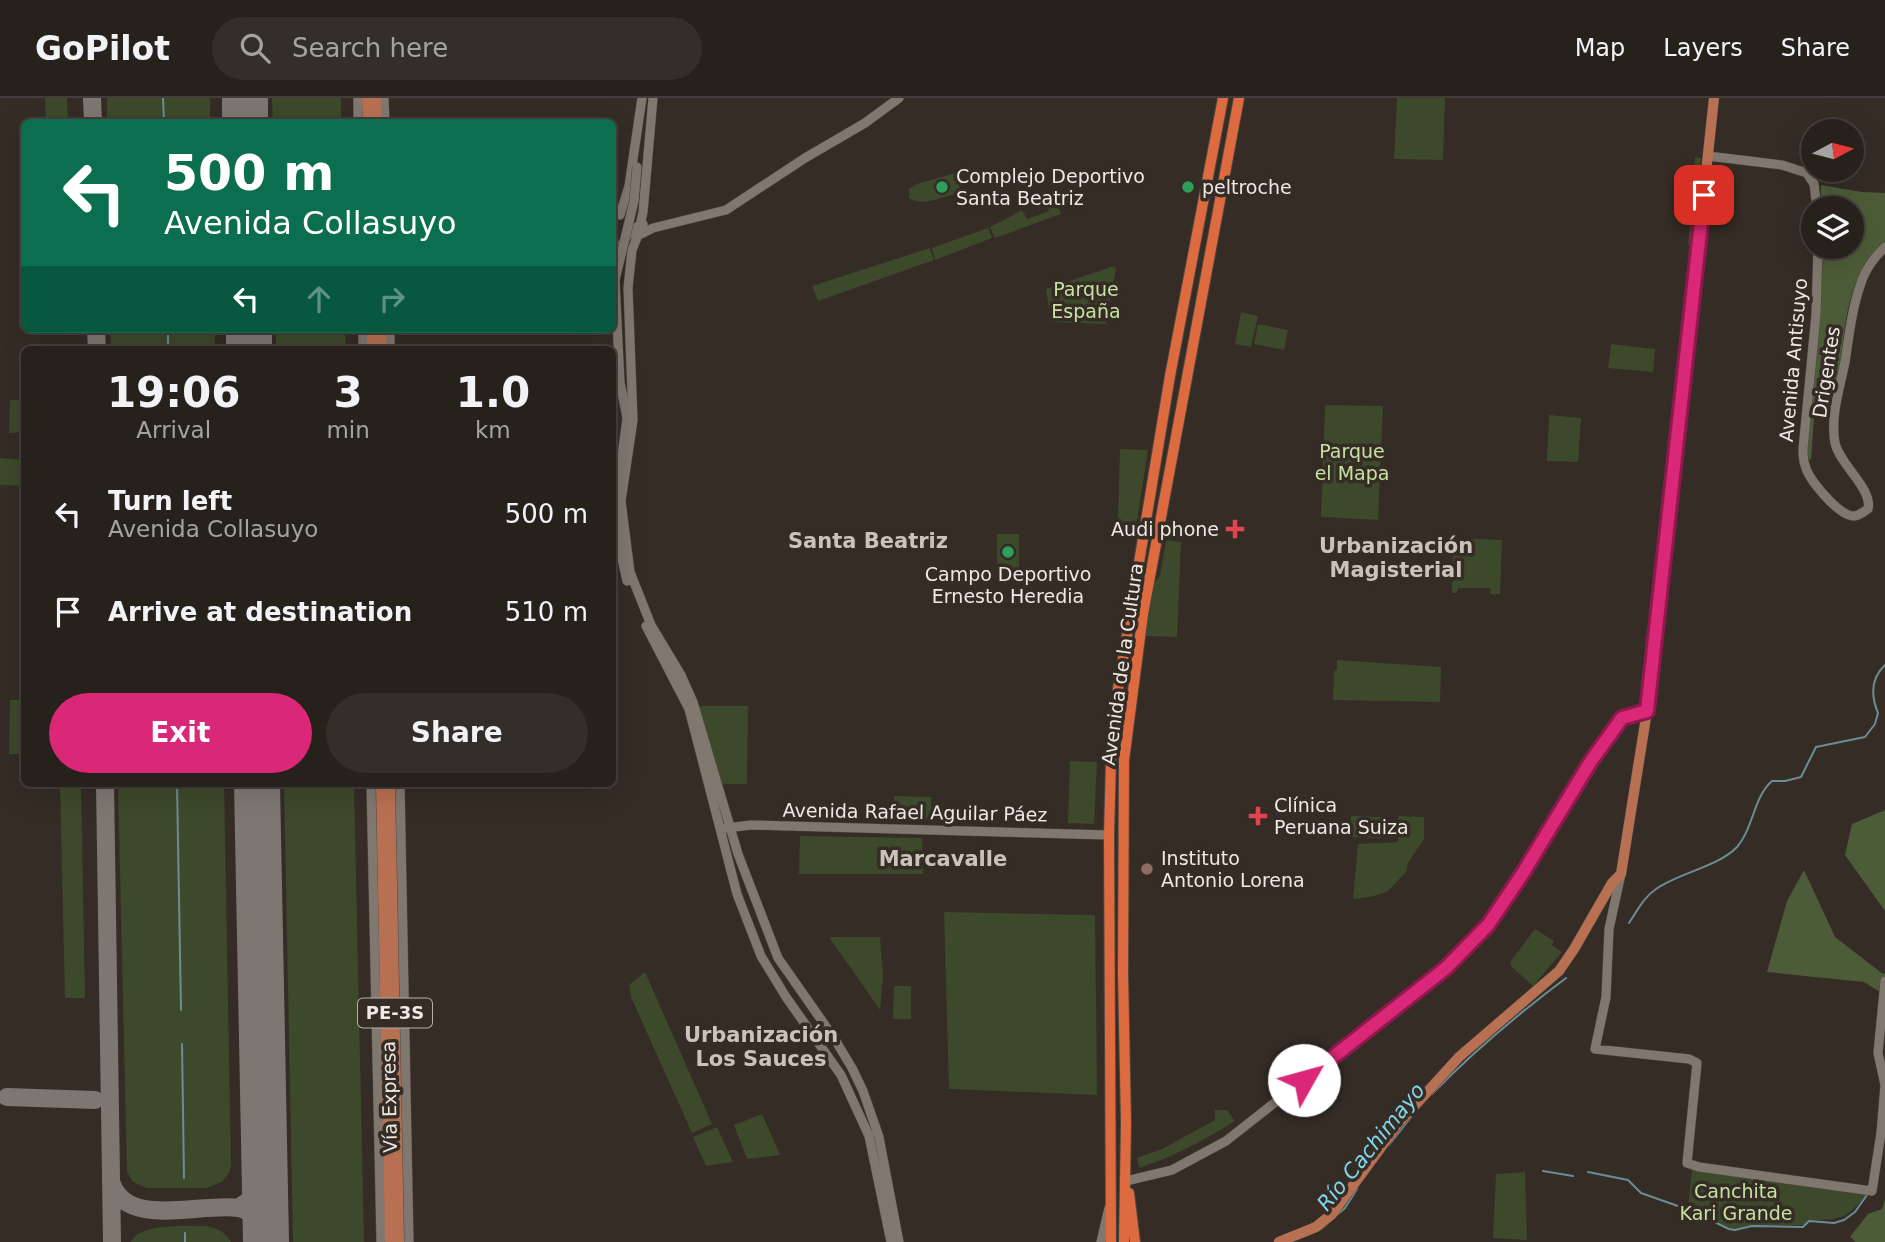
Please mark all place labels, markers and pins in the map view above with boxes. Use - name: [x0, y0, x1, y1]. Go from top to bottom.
- place label: Complejo Deportivo Santa Beatriz: [956, 165, 1145, 209]
- pin: [1674, 165, 1734, 225]
- place label: peltroche: [1202, 176, 1292, 198]
- marker: Complejo Deportivo Santa Beatriz: [934, 179, 950, 195]
- marker: peltroche: [1180, 179, 1196, 195]
- place label: Audi phone: [1111, 518, 1219, 540]
- marker: Audi phone: [1225, 519, 1245, 539]
- marker: Campo Deportivo Ernesto Heredia: [1000, 544, 1016, 560]
- place label: Campo Deportivo Ernesto Heredia: [925, 563, 1091, 607]
- place label: Clínica Peruana Suiza: [1274, 794, 1409, 838]
- marker: Clínica Peruana Suiza: [1248, 806, 1268, 826]
- place label: Instituto Antonio Lorena: [1161, 847, 1305, 891]
- marker: Instituto Antonio Lorena: [1139, 861, 1155, 877]

